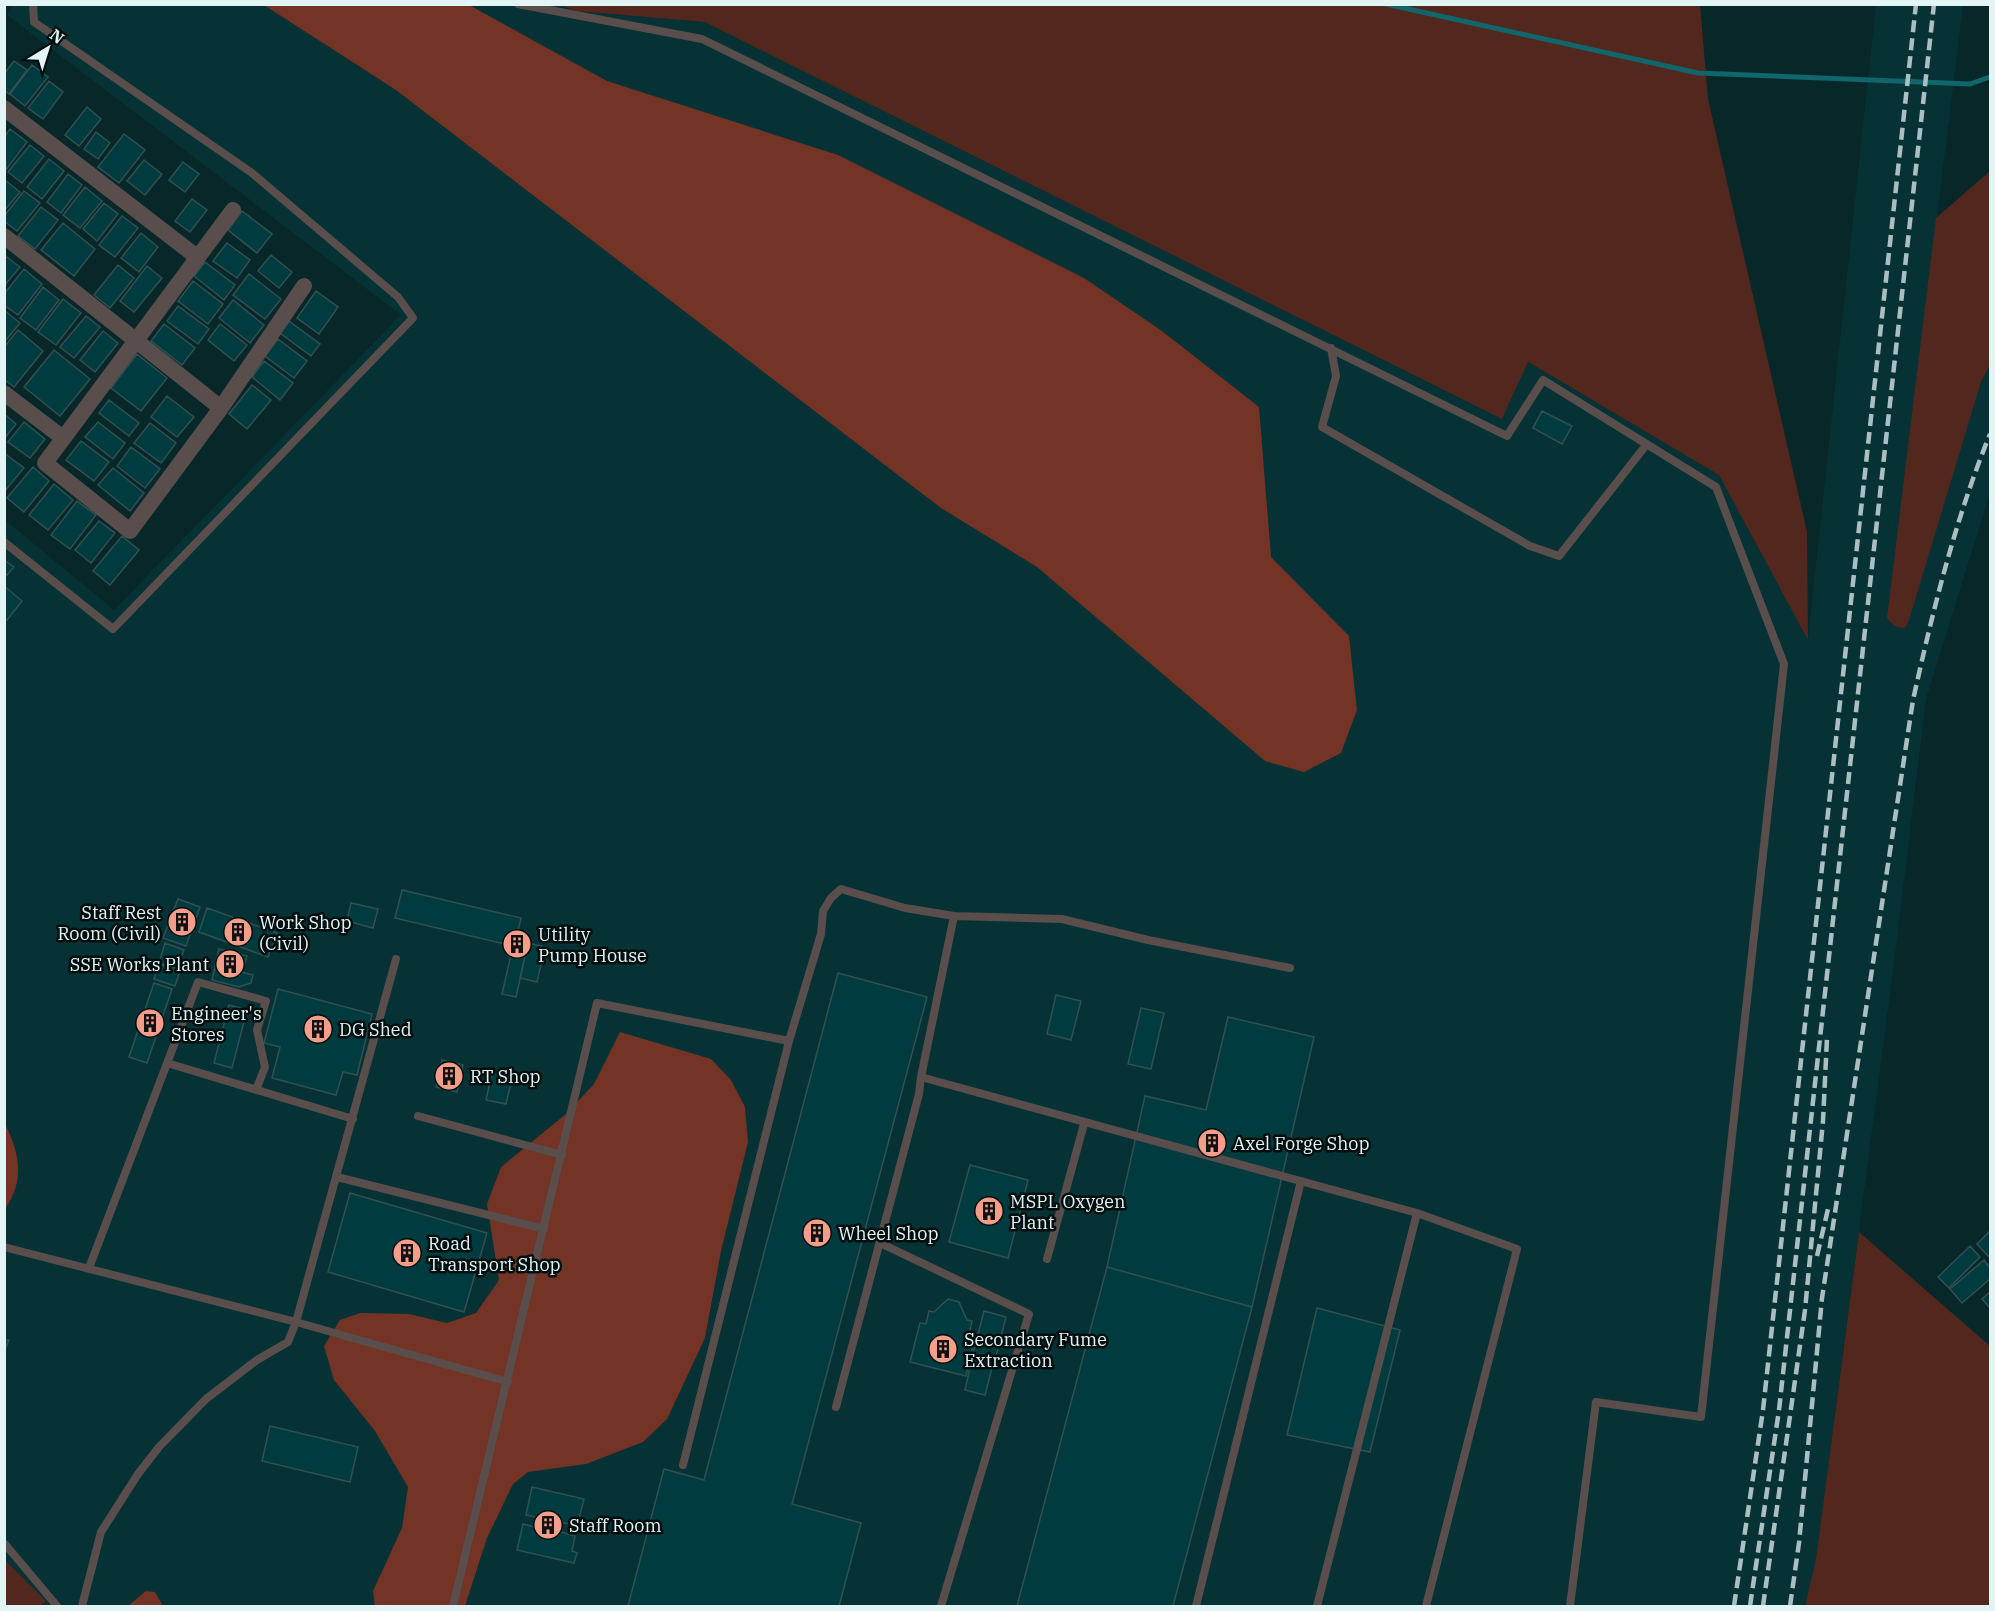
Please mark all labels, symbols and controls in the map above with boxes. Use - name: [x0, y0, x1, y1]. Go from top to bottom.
- north arrow: [18, 18, 78, 78]
- text: N: [46, 24, 68, 48]
- place label: Staff Rest Room (Civil): [57, 901, 161, 945]
- building icon: Staff Rest Room (Civil): [166, 906, 198, 938]
- place label: Work Shop (Civil): [259, 911, 351, 955]
- building icon: Work Shop (Civil): [222, 916, 254, 948]
- place label: Utility Pump House: [538, 923, 647, 967]
- building icon: Utility Pump House: [501, 928, 533, 960]
- building icon: SSE Works Plant: [214, 948, 246, 980]
- place label: SSE Works Plant: [70, 953, 209, 976]
- place label: Engineer's Stores: [171, 1002, 262, 1046]
- building icon: Engineer's Stores: [134, 1007, 166, 1039]
- building icon: DG Shed: [302, 1013, 334, 1045]
- place label: DG Shed: [339, 1018, 412, 1041]
- building icon: RT Shop: [433, 1060, 465, 1092]
- place label: RT Shop: [470, 1065, 541, 1088]
- building icon: Axel Forge Shop: [1196, 1127, 1228, 1159]
- place label: Axel Forge Shop: [1233, 1132, 1370, 1155]
- place label: MSPL Oxygen Plant: [1010, 1190, 1125, 1234]
- building icon: MSPL Oxygen Plant: [973, 1195, 1005, 1227]
- building icon: Wheel Shop: [801, 1217, 833, 1249]
- place label: Wheel Shop: [838, 1222, 939, 1245]
- place label: Road Transport Shop: [428, 1232, 561, 1276]
- building icon: Road Transport Shop: [391, 1237, 423, 1269]
- place label: Secondary Fume Extraction: [964, 1328, 1107, 1372]
- building icon: Secondary Fume Extraction: [927, 1333, 959, 1365]
- building icon: Staff Room: [532, 1509, 564, 1541]
- place label: Staff Room: [569, 1514, 662, 1537]

